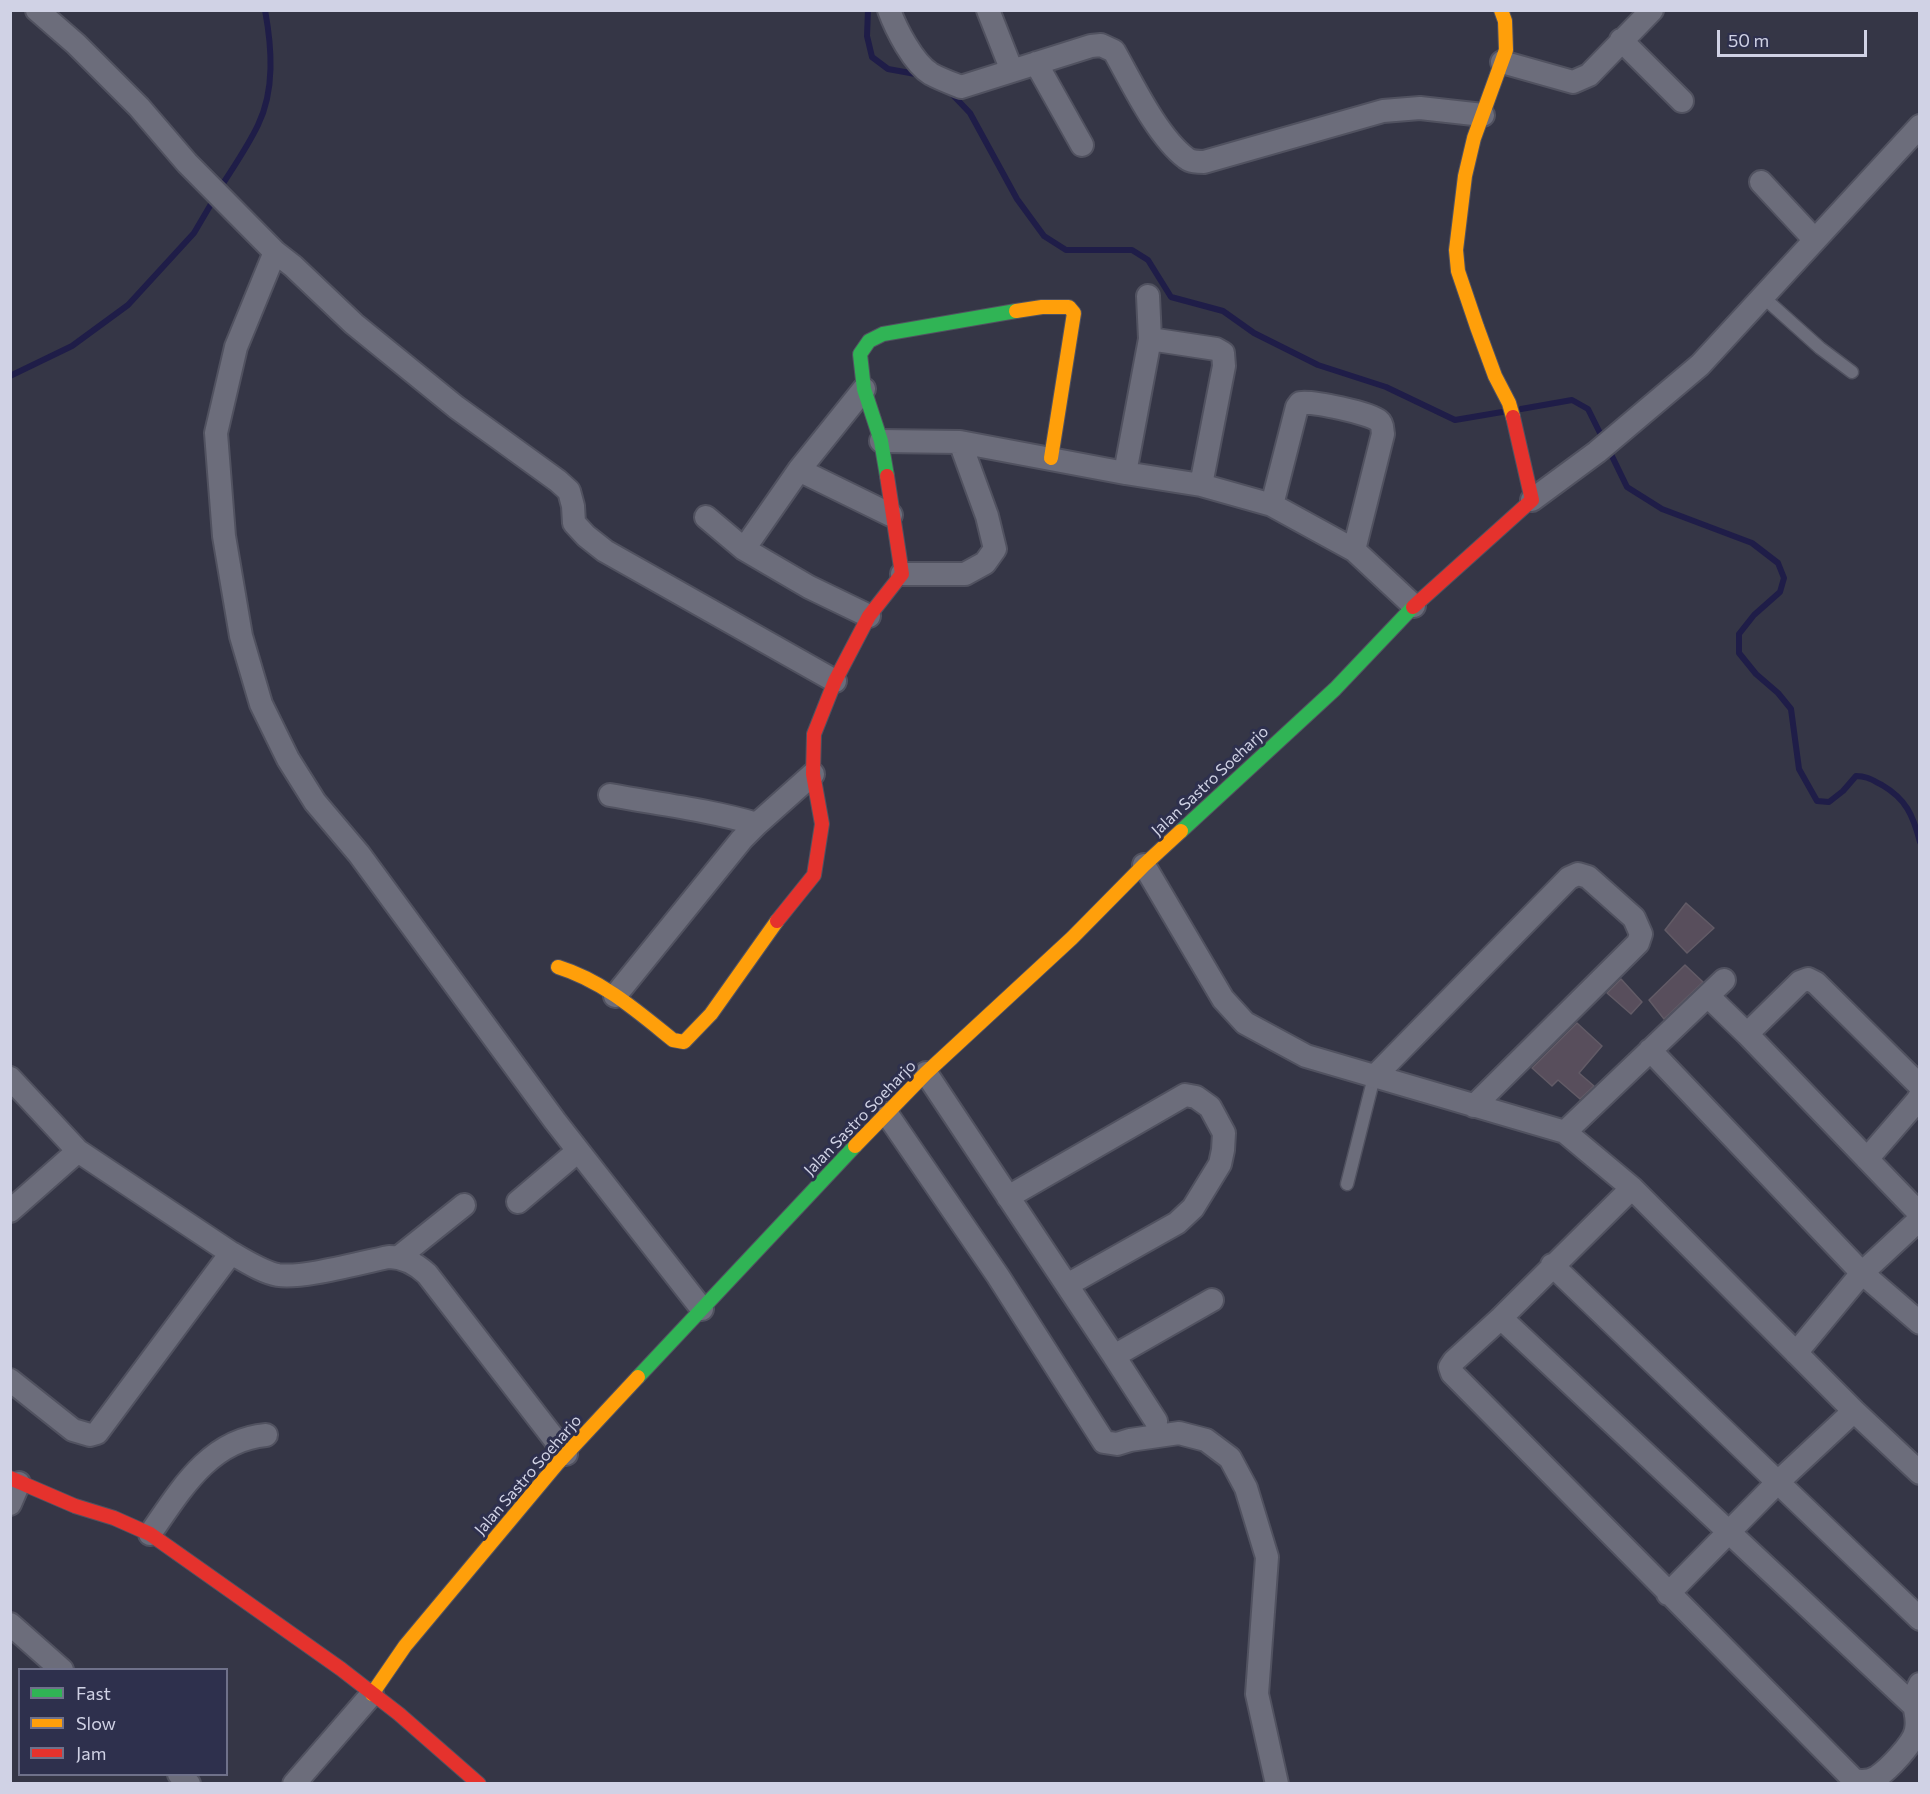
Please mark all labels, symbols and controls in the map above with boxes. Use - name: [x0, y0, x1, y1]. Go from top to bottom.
- scale bar: [1720, 18, 1870, 56]
- text: 50 m: [1728, 29, 1769, 51]
- street label: Jalan Sastro Soeharjo: [1148, 722, 1272, 840]
- street label: Jalan Sastro Soeharjo: [800, 1056, 920, 1180]
- street label: Jalan Sastro Soeharjo: [471, 1411, 585, 1539]
- legend: [18, 1668, 228, 1776]
- text: Fast: [76, 1682, 111, 1704]
- text: Slow: [76, 1712, 116, 1734]
- text: Jam: [76, 1742, 106, 1764]

